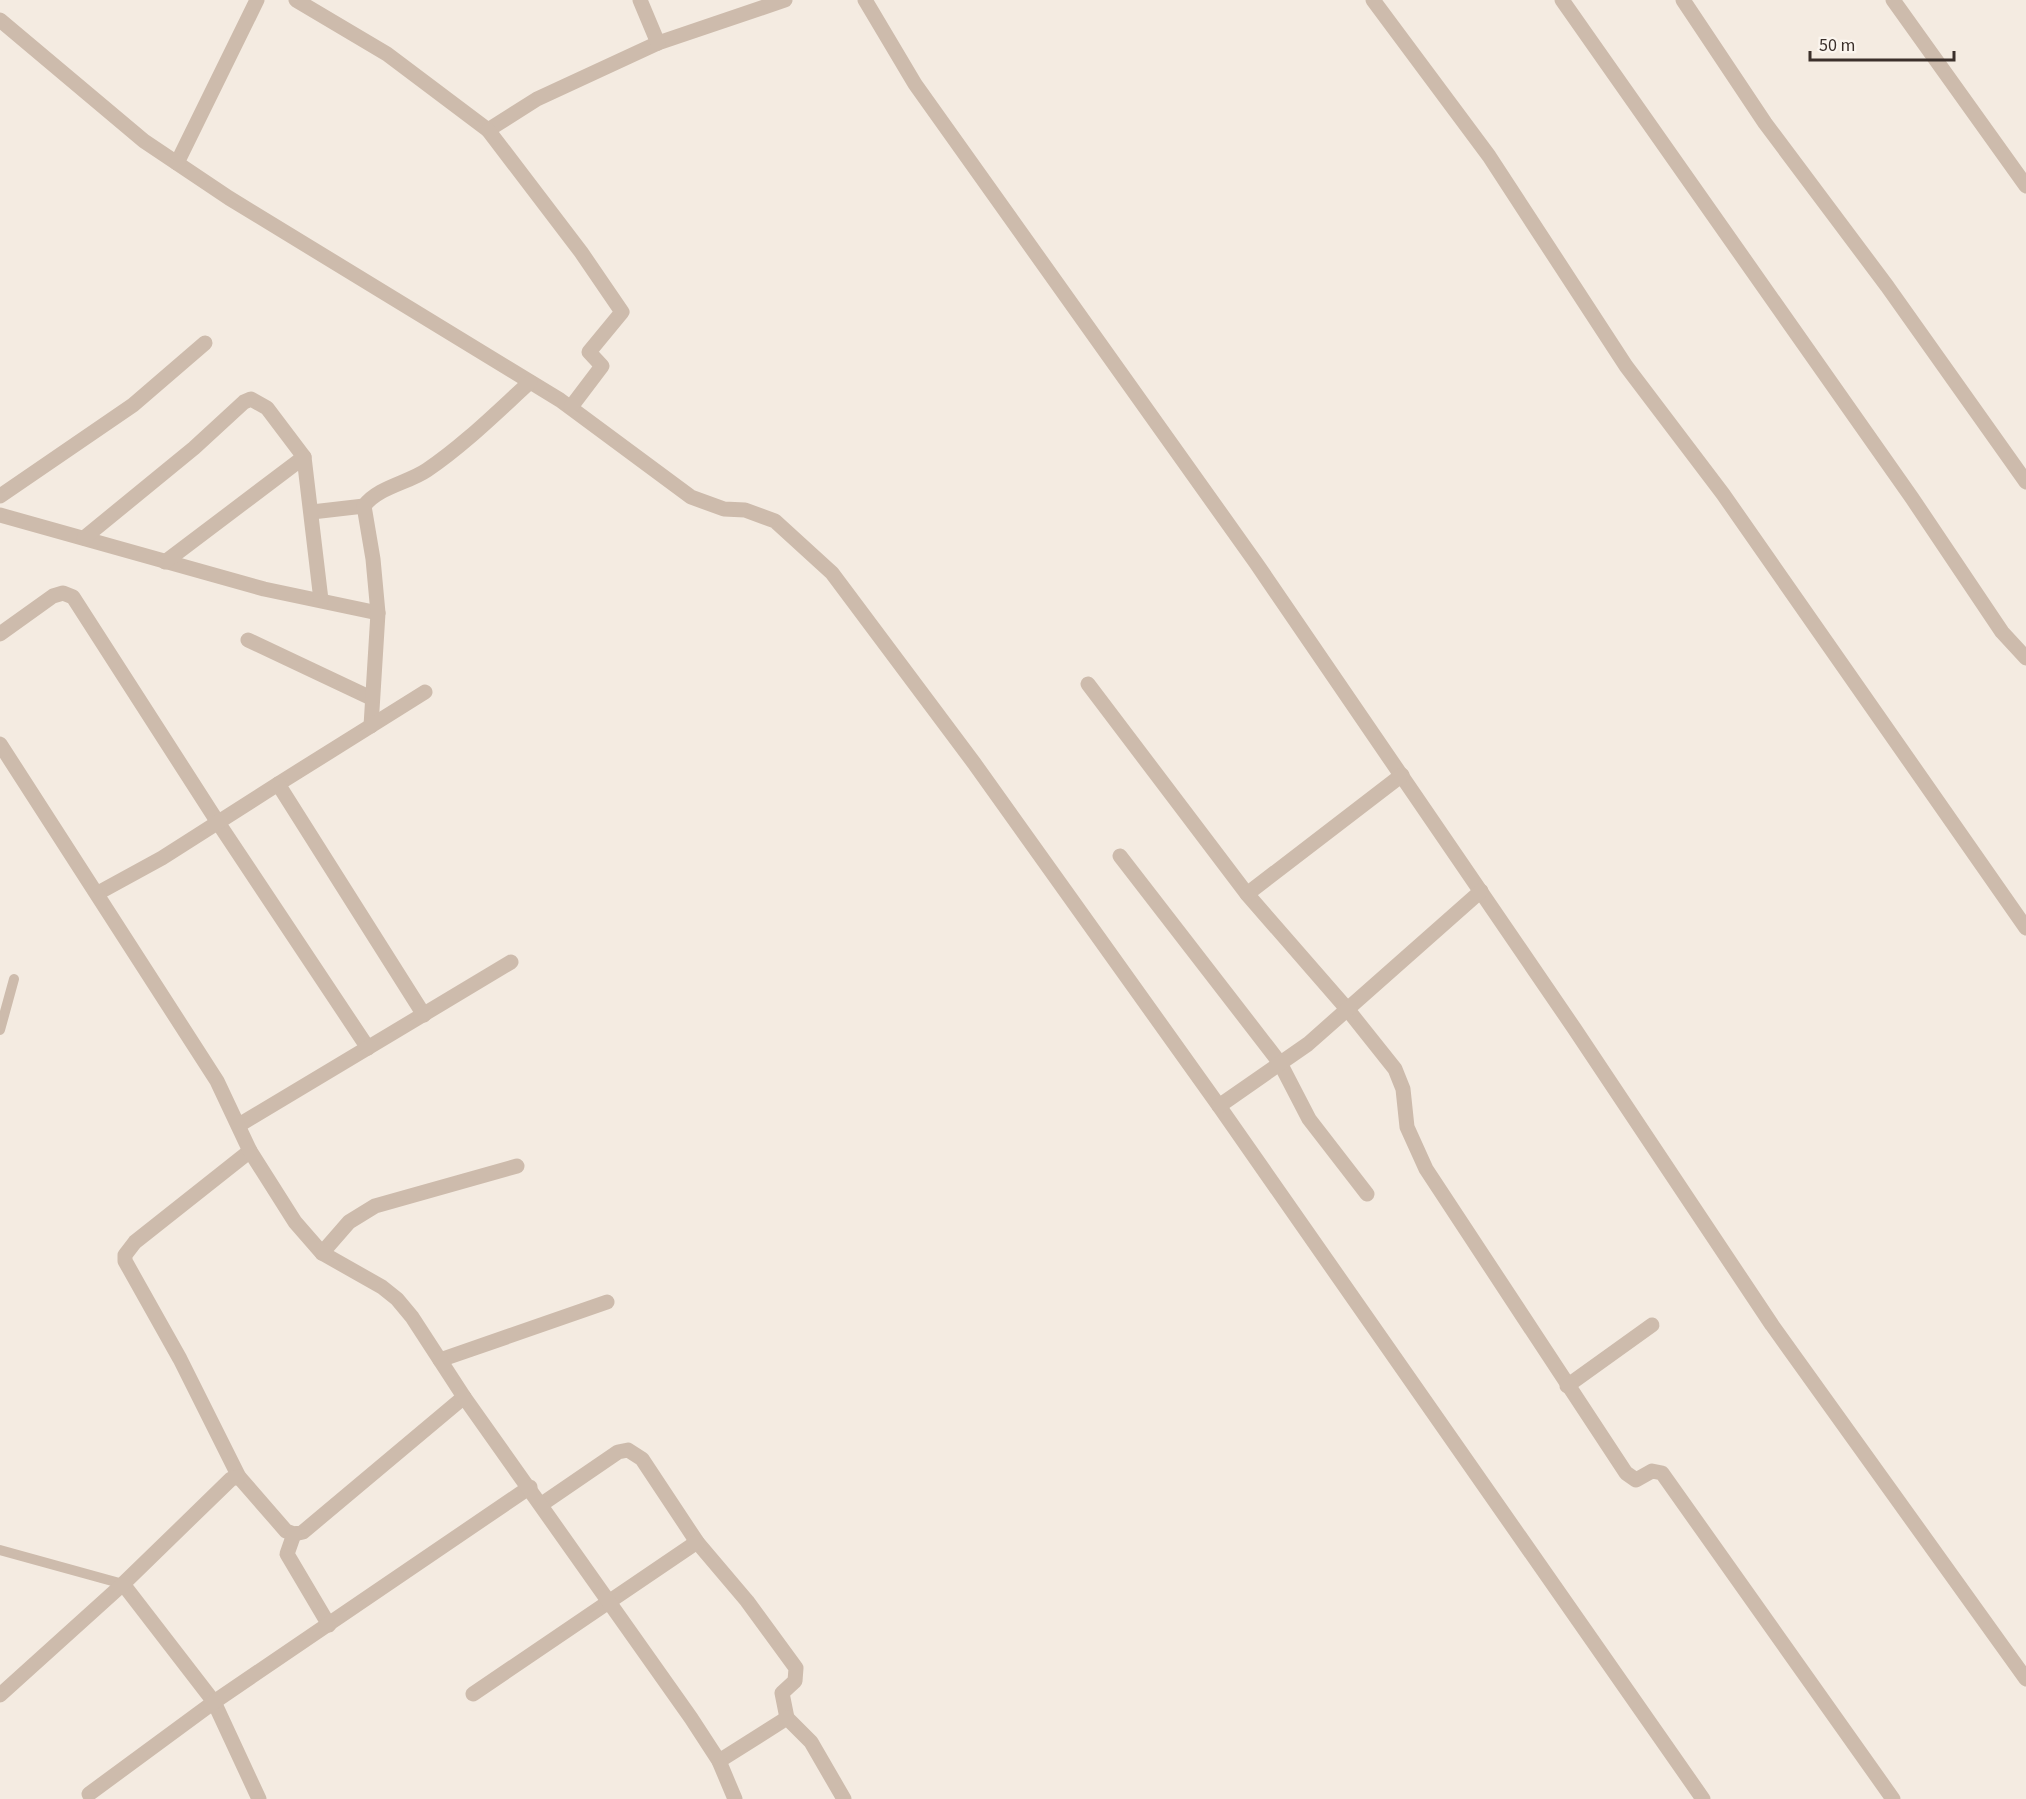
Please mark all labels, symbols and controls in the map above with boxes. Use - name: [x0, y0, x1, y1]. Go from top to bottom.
- scale bar: [1810, 24, 1954, 62]
- text: 50 m: [1819, 33, 1855, 58]

